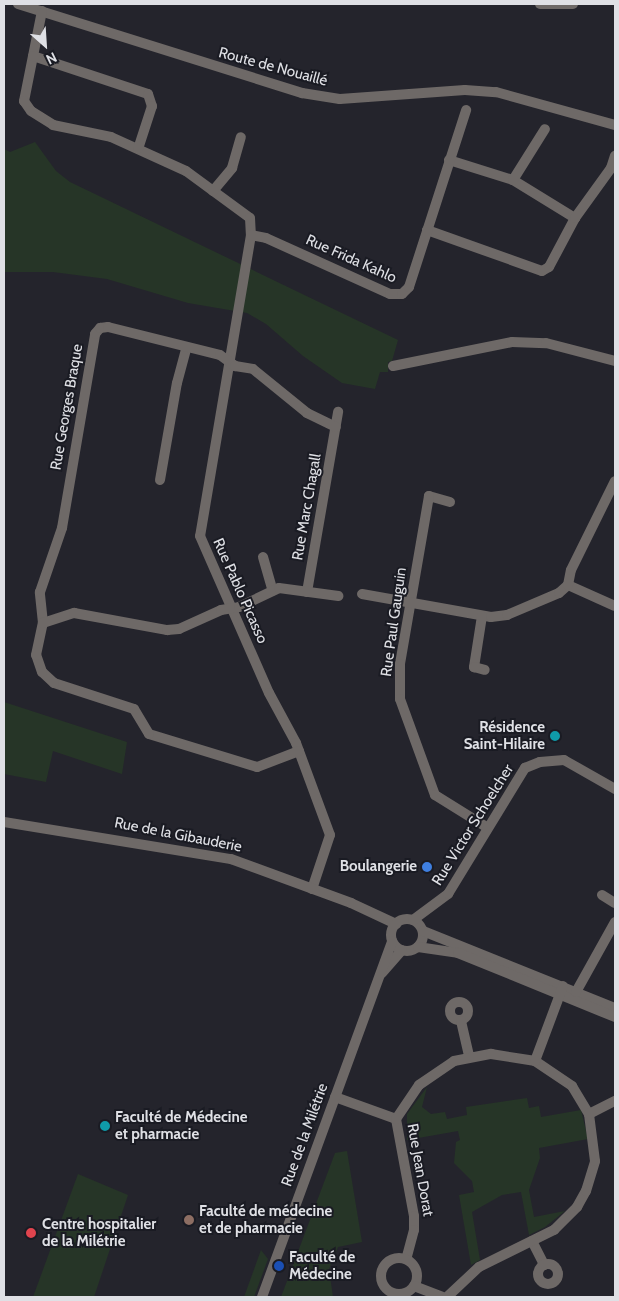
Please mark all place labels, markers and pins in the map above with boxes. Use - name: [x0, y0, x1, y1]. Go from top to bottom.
- place label: Résidence Saint-Hilaire: [464, 718, 545, 753]
- marker: Résidence Saint-Hilaire: [549, 730, 561, 742]
- place label: Boulangerie: [340, 858, 417, 876]
- marker: Boulangerie: [421, 861, 433, 873]
- place label: Faculté de Médecine et pharmacie: [115, 1108, 247, 1143]
- marker: Faculté de Médecine et pharmacie: [99, 1120, 111, 1132]
- place label: Faculté de médecine et de pharmacie: [199, 1202, 332, 1237]
- marker: Faculté de médecine et de pharmacie: [183, 1214, 195, 1226]
- place label: Centre hospitalier de la Milétrie: [42, 1215, 156, 1250]
- marker: Centre hospitalier de la Milétrie: [24, 1226, 38, 1240]
- place label: Faculté de Médecine: [289, 1248, 355, 1283]
- marker: Faculté de Médecine: [273, 1260, 285, 1272]

